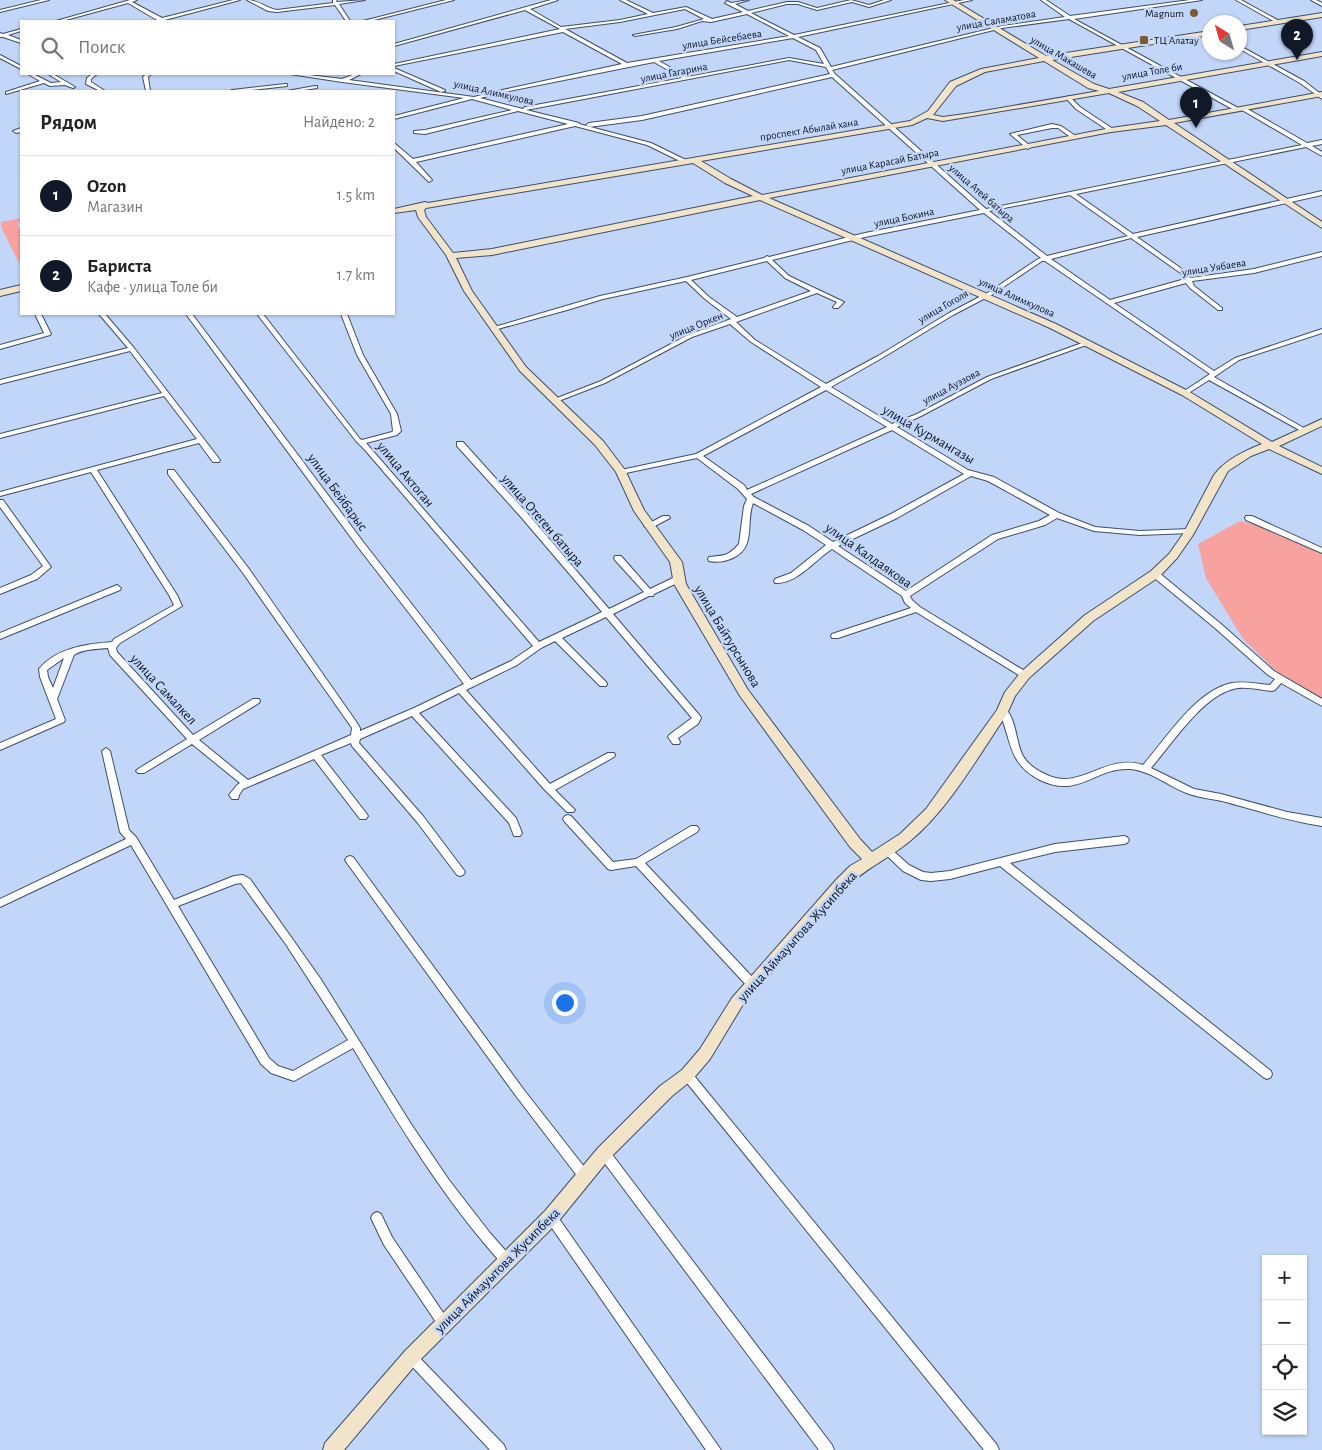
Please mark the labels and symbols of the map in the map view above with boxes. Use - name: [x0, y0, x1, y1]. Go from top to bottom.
- marker: Magnum: [1188, 7, 1200, 19]
- street label: улица Саламатова: [955, 8, 1036, 33]
- place label: Magnum: [1145, 8, 1184, 19]
- north arrow: [1202, 15, 1247, 60]
- pin: 2: [1281, 19, 1313, 60]
- street label: улица Бейсебаева: [681, 28, 763, 51]
- street label: улица Макашева: [1028, 34, 1099, 81]
- marker: ТЦ Алатау: [1138, 34, 1150, 46]
- place label: ТЦ Алатау: [1154, 35, 1199, 46]
- street label: улица Гагарина: [639, 61, 708, 85]
- street label: улица Толе би: [1120, 61, 1183, 82]
- street label: улица Алимкулова: [452, 78, 535, 107]
- pin: 1: [1180, 87, 1212, 128]
- street label: проспект Абылай хана: [759, 116, 859, 143]
- street label: улица Карасай Батыра: [839, 147, 940, 177]
- street label: улица Атей батыра: [946, 162, 1016, 225]
- street label: улица Бокина: [872, 206, 935, 229]
- street label: улица Уябаева: [1180, 257, 1247, 278]
- street label: улица Алимкулова: [976, 275, 1056, 319]
- street label: улица Гоголя: [915, 288, 970, 326]
- street label: улица Оркен: [667, 310, 725, 342]
- street label: улица Ауэзова: [920, 367, 982, 407]
- street label: улица Курмангазы: [879, 402, 977, 467]
- street label: улица Актоган: [373, 439, 436, 510]
- street label: улица Бейбарыс: [304, 450, 370, 534]
- street label: улица Отеген батыра: [498, 471, 586, 570]
- street label: улица Калдаякова: [822, 520, 915, 591]
- street label: улица Байтурсынова: [691, 582, 763, 690]
- street label: улица Самалкел: [127, 651, 199, 727]
- street label: улица Аймауытова Жусипбека: [735, 868, 860, 1005]
- your location: [552, 990, 578, 1016]
- street label: улица Аймауытова Жусипбека: [432, 1205, 563, 1336]

